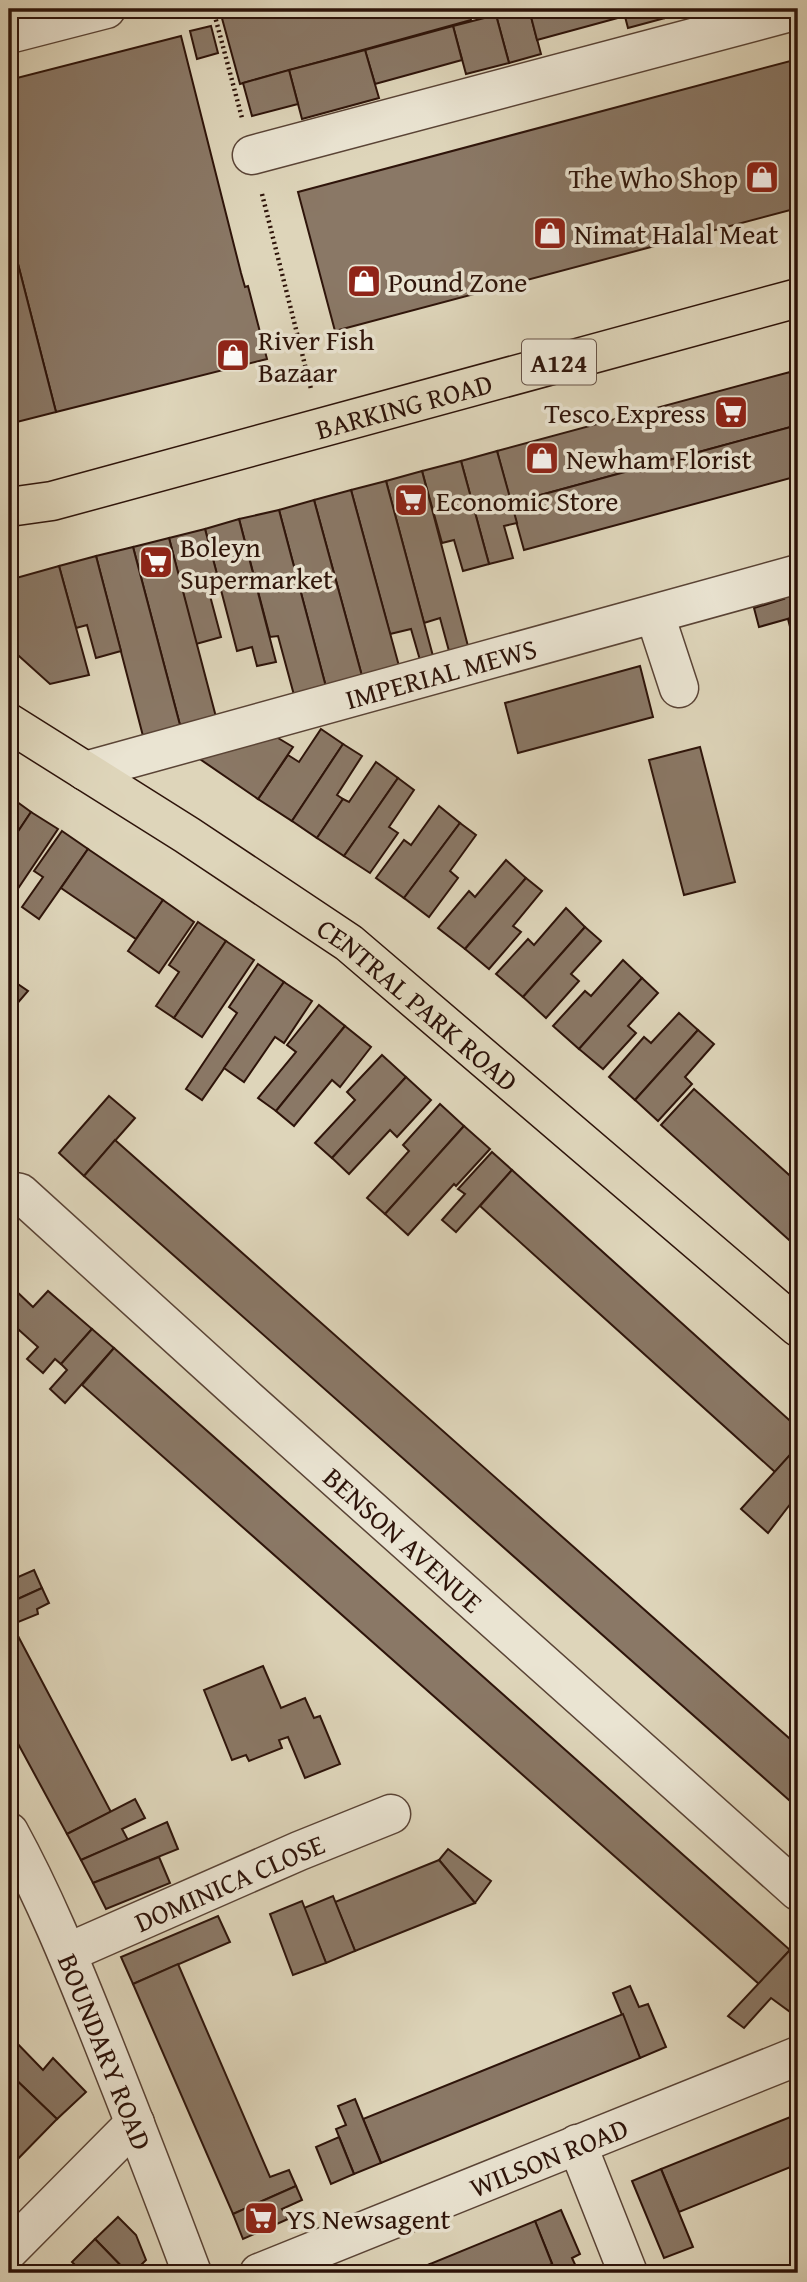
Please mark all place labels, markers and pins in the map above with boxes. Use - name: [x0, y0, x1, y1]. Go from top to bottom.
- place label: The Who Shop: [569, 157, 738, 198]
- shop icon: The Who Shop: [743, 158, 781, 196]
- place label: Nimat Halal Meat: [574, 213, 779, 254]
- shop icon: Nimat Halal Meat: [531, 214, 569, 252]
- place label: Pound Zone: [388, 261, 527, 302]
- shop icon: Pound Zone: [345, 262, 383, 300]
- place label: River Fish Bazaar: [258, 319, 375, 392]
- shop icon: River Fish Bazaar: [214, 336, 252, 374]
- place label: Tesco Express: [544, 392, 706, 433]
- supermarket icon: Tesco Express: [712, 393, 750, 431]
- place label: Newham Florist: [566, 438, 752, 479]
- shop icon: Newham Florist: [523, 439, 561, 477]
- place label: Economic Store: [436, 480, 618, 521]
- supermarket icon: Economic Store: [392, 481, 430, 519]
- place label: Boleyn Supermarket: [180, 526, 333, 599]
- supermarket icon: Boleyn Supermarket: [137, 543, 175, 581]
- place label: YS Newsagent: [286, 2198, 451, 2239]
- supermarket icon: YS Newsagent: [242, 2199, 280, 2237]

